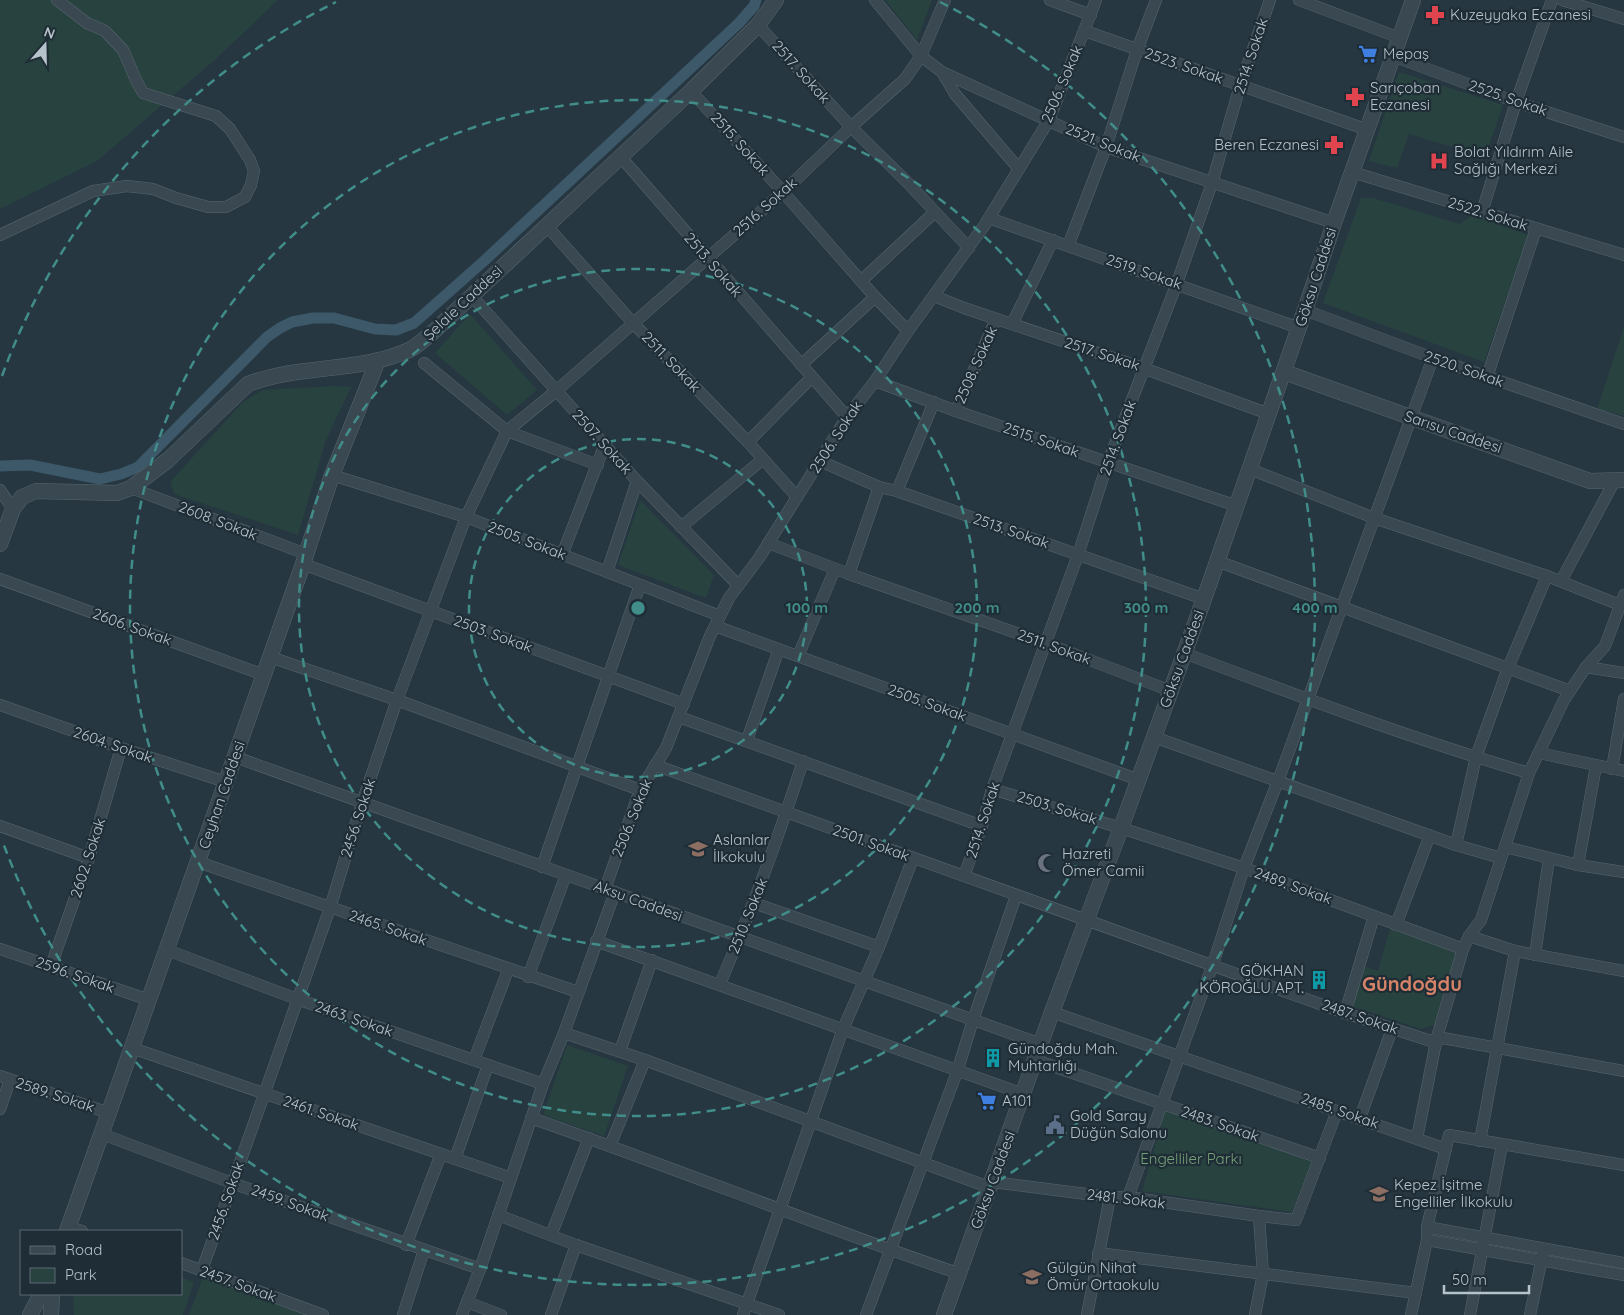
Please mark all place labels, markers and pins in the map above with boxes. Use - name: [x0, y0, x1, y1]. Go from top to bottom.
- pharmacy icon: Kuzeyyaka Eczanesi: [1424, 4, 1446, 26]
- place label: Kuzeyyaka Eczanesi: [1450, 5, 1591, 24]
- supermarket icon: Mepaş: [1357, 43, 1379, 65]
- place label: Mepaş: [1383, 44, 1429, 63]
- place label: Sarıçoban Eczanesi: [1370, 78, 1440, 114]
- pharmacy icon: Sarıçoban Eczanesi: [1344, 86, 1366, 108]
- pharmacy icon: Beren Eczanesi: [1323, 134, 1345, 156]
- place label: Beren Eczanesi: [1214, 135, 1319, 154]
- place label: Bolat Yıldırım Aile Sağlığı Merkezi: [1454, 142, 1573, 178]
- hospital icon: Bolat Yıldırım Aile Sağlığı Merkezi: [1428, 150, 1450, 172]
- centre of rings: [629, 599, 647, 617]
- place label: Aslanlar İlkokulu: [713, 830, 769, 866]
- school or university icon: Aslanlar İlkokulu: [687, 838, 709, 860]
- place label: Hazreti Ömer Camii: [1062, 844, 1145, 880]
- mosque icon: Hazreti Ömer Camii: [1036, 852, 1058, 874]
- place label: GÖKHAN KÖROĞLU APT.: [1199, 961, 1304, 997]
- building icon: GÖKHAN KÖROĞLU APT.: [1308, 969, 1330, 991]
- place label: Gündoğdu Mah. Muhtarlığı: [1008, 1039, 1118, 1075]
- building icon: Gündoğdu Mah. Muhtarlığı: [982, 1047, 1004, 1069]
- supermarket icon: A101: [976, 1090, 998, 1112]
- place label: A101: [1002, 1091, 1032, 1110]
- place label: Gold Saray Düğün Salonu: [1070, 1106, 1167, 1142]
- public building icon: Gold Saray Düğün Salonu: [1044, 1114, 1066, 1136]
- place label: Kepez İşitme Engelliler İlkokulu: [1394, 1175, 1513, 1211]
- school or university icon: Kepez İşitme Engelliler İlkokulu: [1368, 1183, 1390, 1205]
- place label: Gülgün Nihat Ömür Ortaokulu: [1047, 1258, 1159, 1294]
- school or university icon: Gülgün Nihat Ömür Ortaokulu: [1021, 1266, 1043, 1288]

